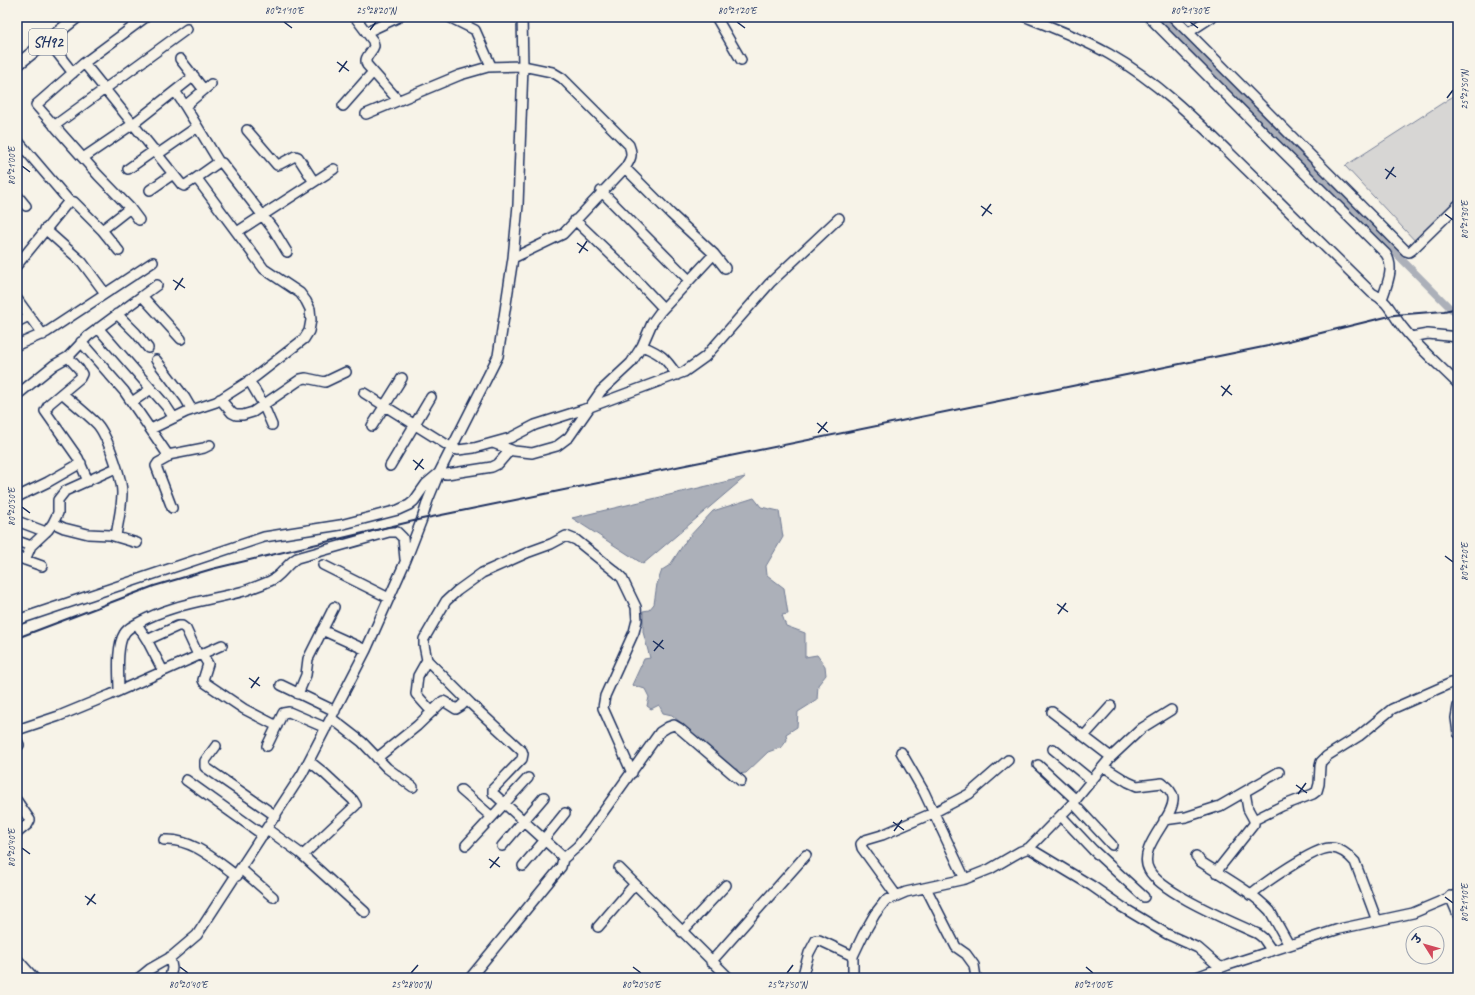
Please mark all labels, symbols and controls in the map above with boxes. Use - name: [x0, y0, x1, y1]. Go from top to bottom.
- text: 80°21'10"E: [265, 4, 305, 17]
- text: 25°28'20"N: [356, 4, 398, 17]
- text: 80°21'20"E: [718, 4, 758, 17]
- text: 80°21'30"E: [1171, 4, 1211, 17]
- road number: SH92: [29, 29, 67, 55]
- text: 25°27'50"N: [1458, 68, 1471, 110]
- text: 80°21'00"E: [5, 145, 18, 185]
- text: 80°21'30"E: [1458, 199, 1471, 239]
- text: 80°20'50"E: [5, 486, 18, 526]
- text: 80°21'20"E: [1458, 541, 1471, 581]
- text: 80°20'40"E: [5, 827, 18, 867]
- text: 80°21'10"E: [1458, 882, 1471, 922]
- north arrow: [1405, 925, 1445, 965]
- text: उ: [1409, 931, 1426, 947]
- text: 80°20'40"E: [169, 978, 209, 991]
- text: 25°28'00"N: [391, 978, 433, 991]
- text: 80°20'50"E: [622, 978, 662, 991]
- text: 25°27'50"N: [767, 978, 809, 991]
- text: 80°21'00"E: [1074, 978, 1114, 991]

